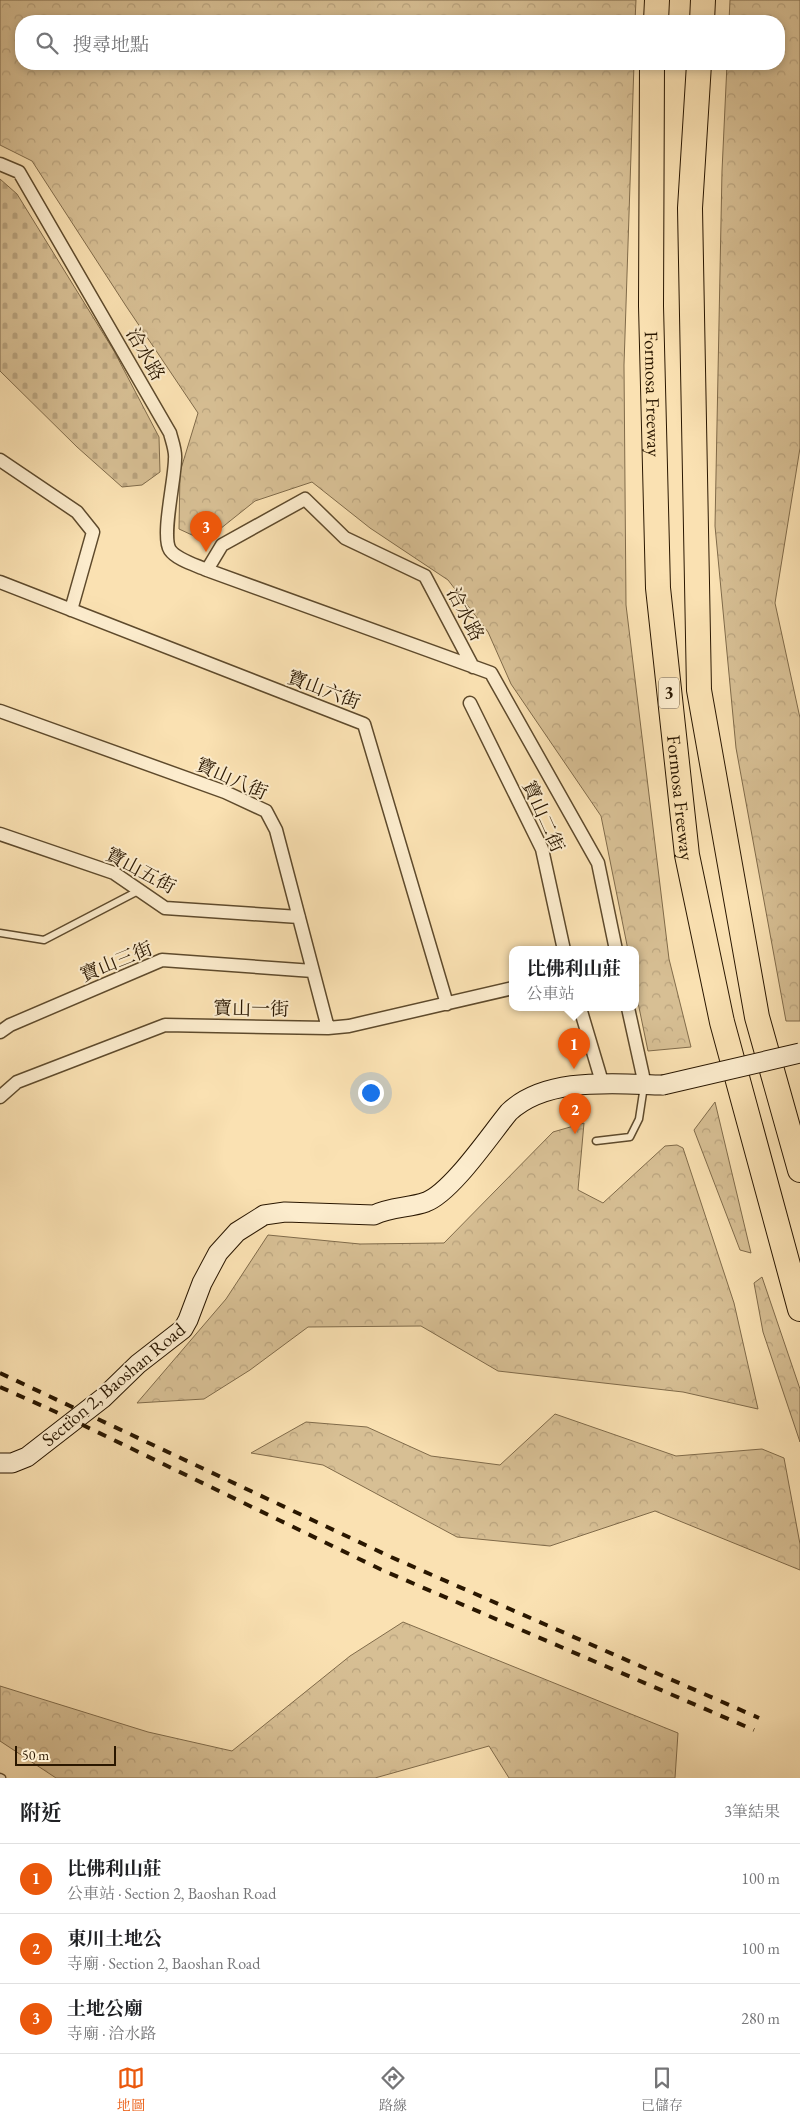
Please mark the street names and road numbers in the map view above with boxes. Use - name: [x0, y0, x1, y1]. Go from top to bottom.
- street label: 洽水路: [120, 323, 171, 385]
- street label: Formosa Freeway: [639, 331, 667, 458]
- street label: 洽水路: [441, 583, 490, 645]
- street label: 寶山六街: [284, 664, 364, 715]
- road number: 3: [659, 678, 679, 708]
- street label: Formosa Freeway: [661, 734, 700, 864]
- street label: 寶山八街: [192, 752, 272, 805]
- street label: 寶山二街: [517, 776, 570, 856]
- street label: 寶山五街: [101, 842, 180, 899]
- street label: 寶山三街: [76, 936, 156, 987]
- street label: 寶山一街: [213, 995, 289, 1022]
- street label: Section 2, Baoshan Road: [36, 1317, 191, 1452]

